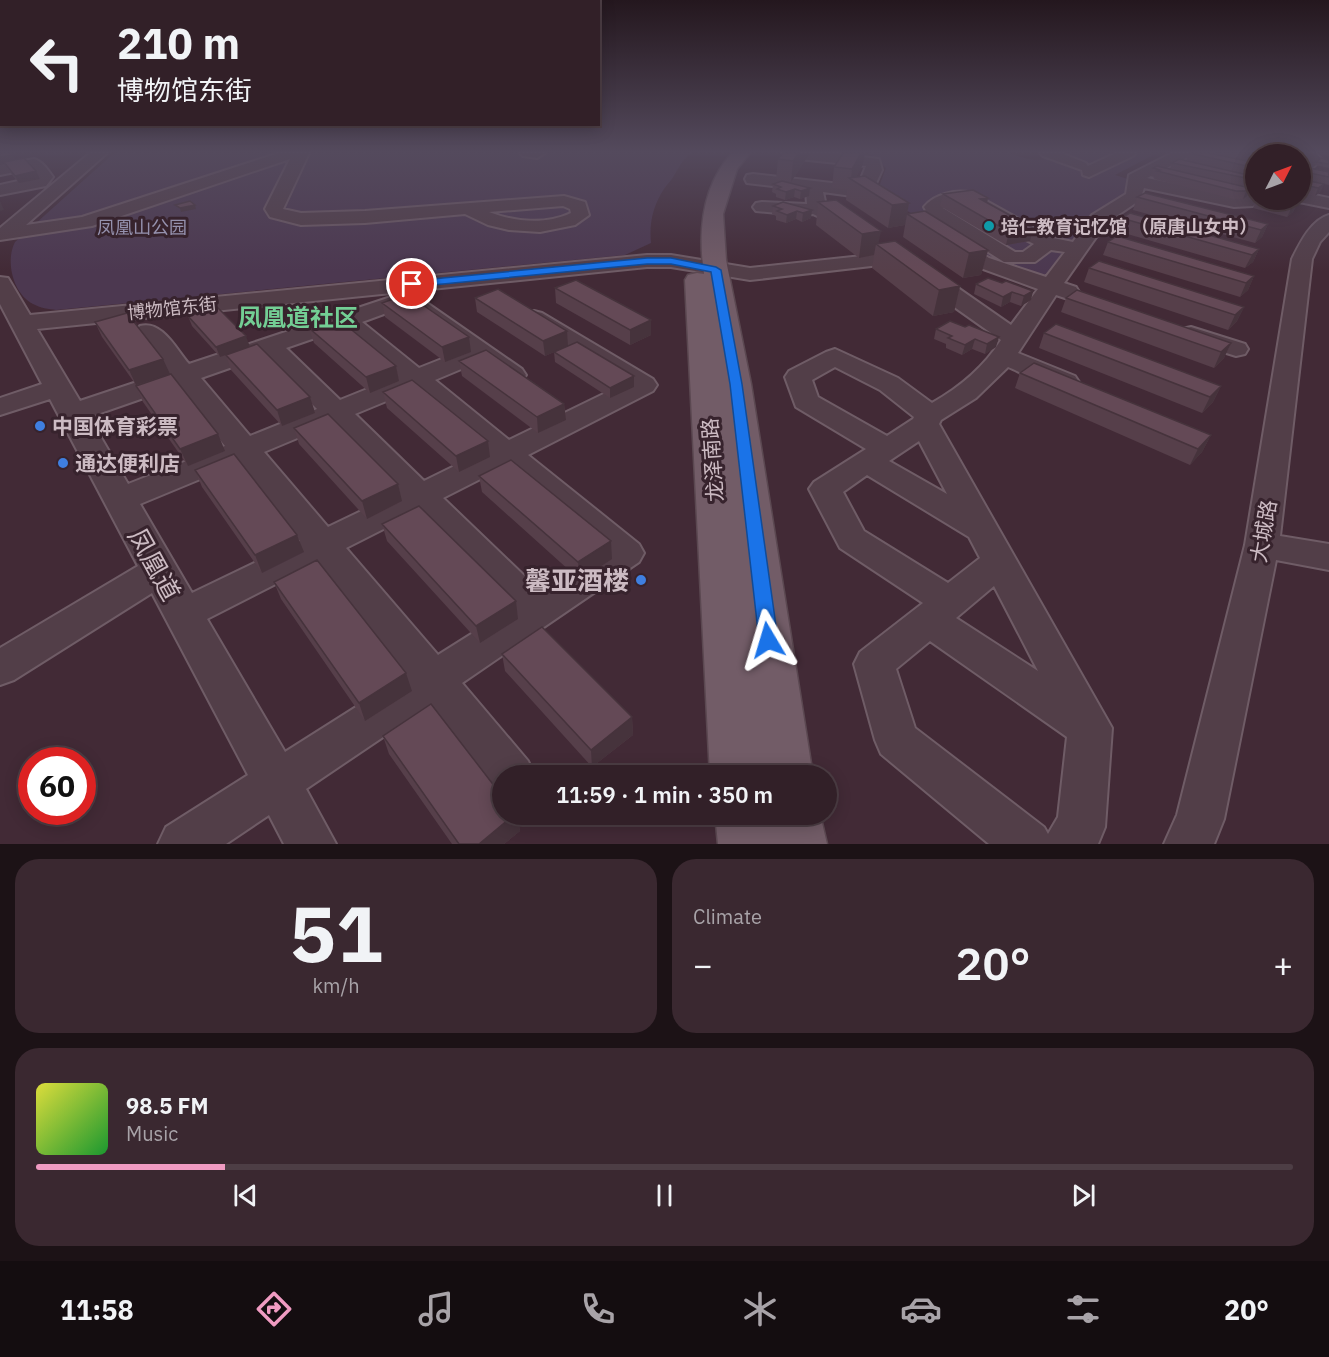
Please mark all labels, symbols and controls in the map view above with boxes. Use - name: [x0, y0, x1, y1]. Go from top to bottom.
- text: 210 m: [117, 16, 240, 71]
- icon: left: [18, 24, 96, 102]
- text: 博物馆东街: [117, 72, 252, 107]
- north arrow: [1245, 144, 1311, 210]
- map controls: [1245, 144, 1311, 210]
- place label: 培仁教育记忆馆 （原唐山女中）: [1001, 215, 1257, 238]
- park label: 凤凰山公园: [97, 216, 187, 239]
- marker: 培仁教育记忆馆 （原唐山女中）: [982, 219, 996, 233]
- pin: [386, 258, 437, 309]
- icon: arrive: [395, 267, 428, 300]
- street label: 博物馆东街: [126, 292, 218, 324]
- district label: 凤凰道社区: [238, 301, 358, 333]
- place label: 中国体育彩票: [52, 412, 178, 440]
- street label: 龙泽南路: [695, 417, 729, 503]
- marker: 中国体育彩票: [33, 419, 47, 433]
- place label: 通达便利店: [75, 449, 180, 477]
- marker: 通达便利店: [56, 456, 70, 470]
- street label: 大城路: [1244, 498, 1282, 564]
- street label: 凤凰道: [121, 522, 189, 606]
- place label: 馨亚酒楼: [525, 563, 629, 597]
- marker: 馨亚酒楼: [634, 573, 648, 587]
- position arrow: [736, 608, 800, 672]
- speed limit sign: 60: [18, 747, 96, 825]
- text: 11:59 · 1 min · 350 m: [556, 780, 773, 809]
- text: 51: [289, 882, 383, 983]
- text: Climate: [693, 903, 762, 930]
- text: 20°: [955, 934, 1031, 992]
- text: −: [693, 943, 713, 986]
- text: +: [1273, 943, 1293, 986]
- text: km/h: [312, 972, 360, 999]
- text: 98.5 FM: [126, 1091, 209, 1120]
- text: Music: [126, 1120, 178, 1147]
- icon: previous: [229, 1179, 262, 1212]
- icon: pause: [648, 1179, 681, 1212]
- icon: next: [1067, 1179, 1100, 1212]
- icon: directions: [253, 1288, 295, 1330]
- icon: music: [415, 1288, 457, 1330]
- icon: phone: [577, 1288, 619, 1330]
- icon: climate: [739, 1288, 781, 1330]
- icon: car: [900, 1288, 942, 1330]
- icon: filters: [1062, 1288, 1104, 1330]
- text: 11:58: [60, 1292, 134, 1327]
- text: 20°: [1224, 1292, 1269, 1327]

